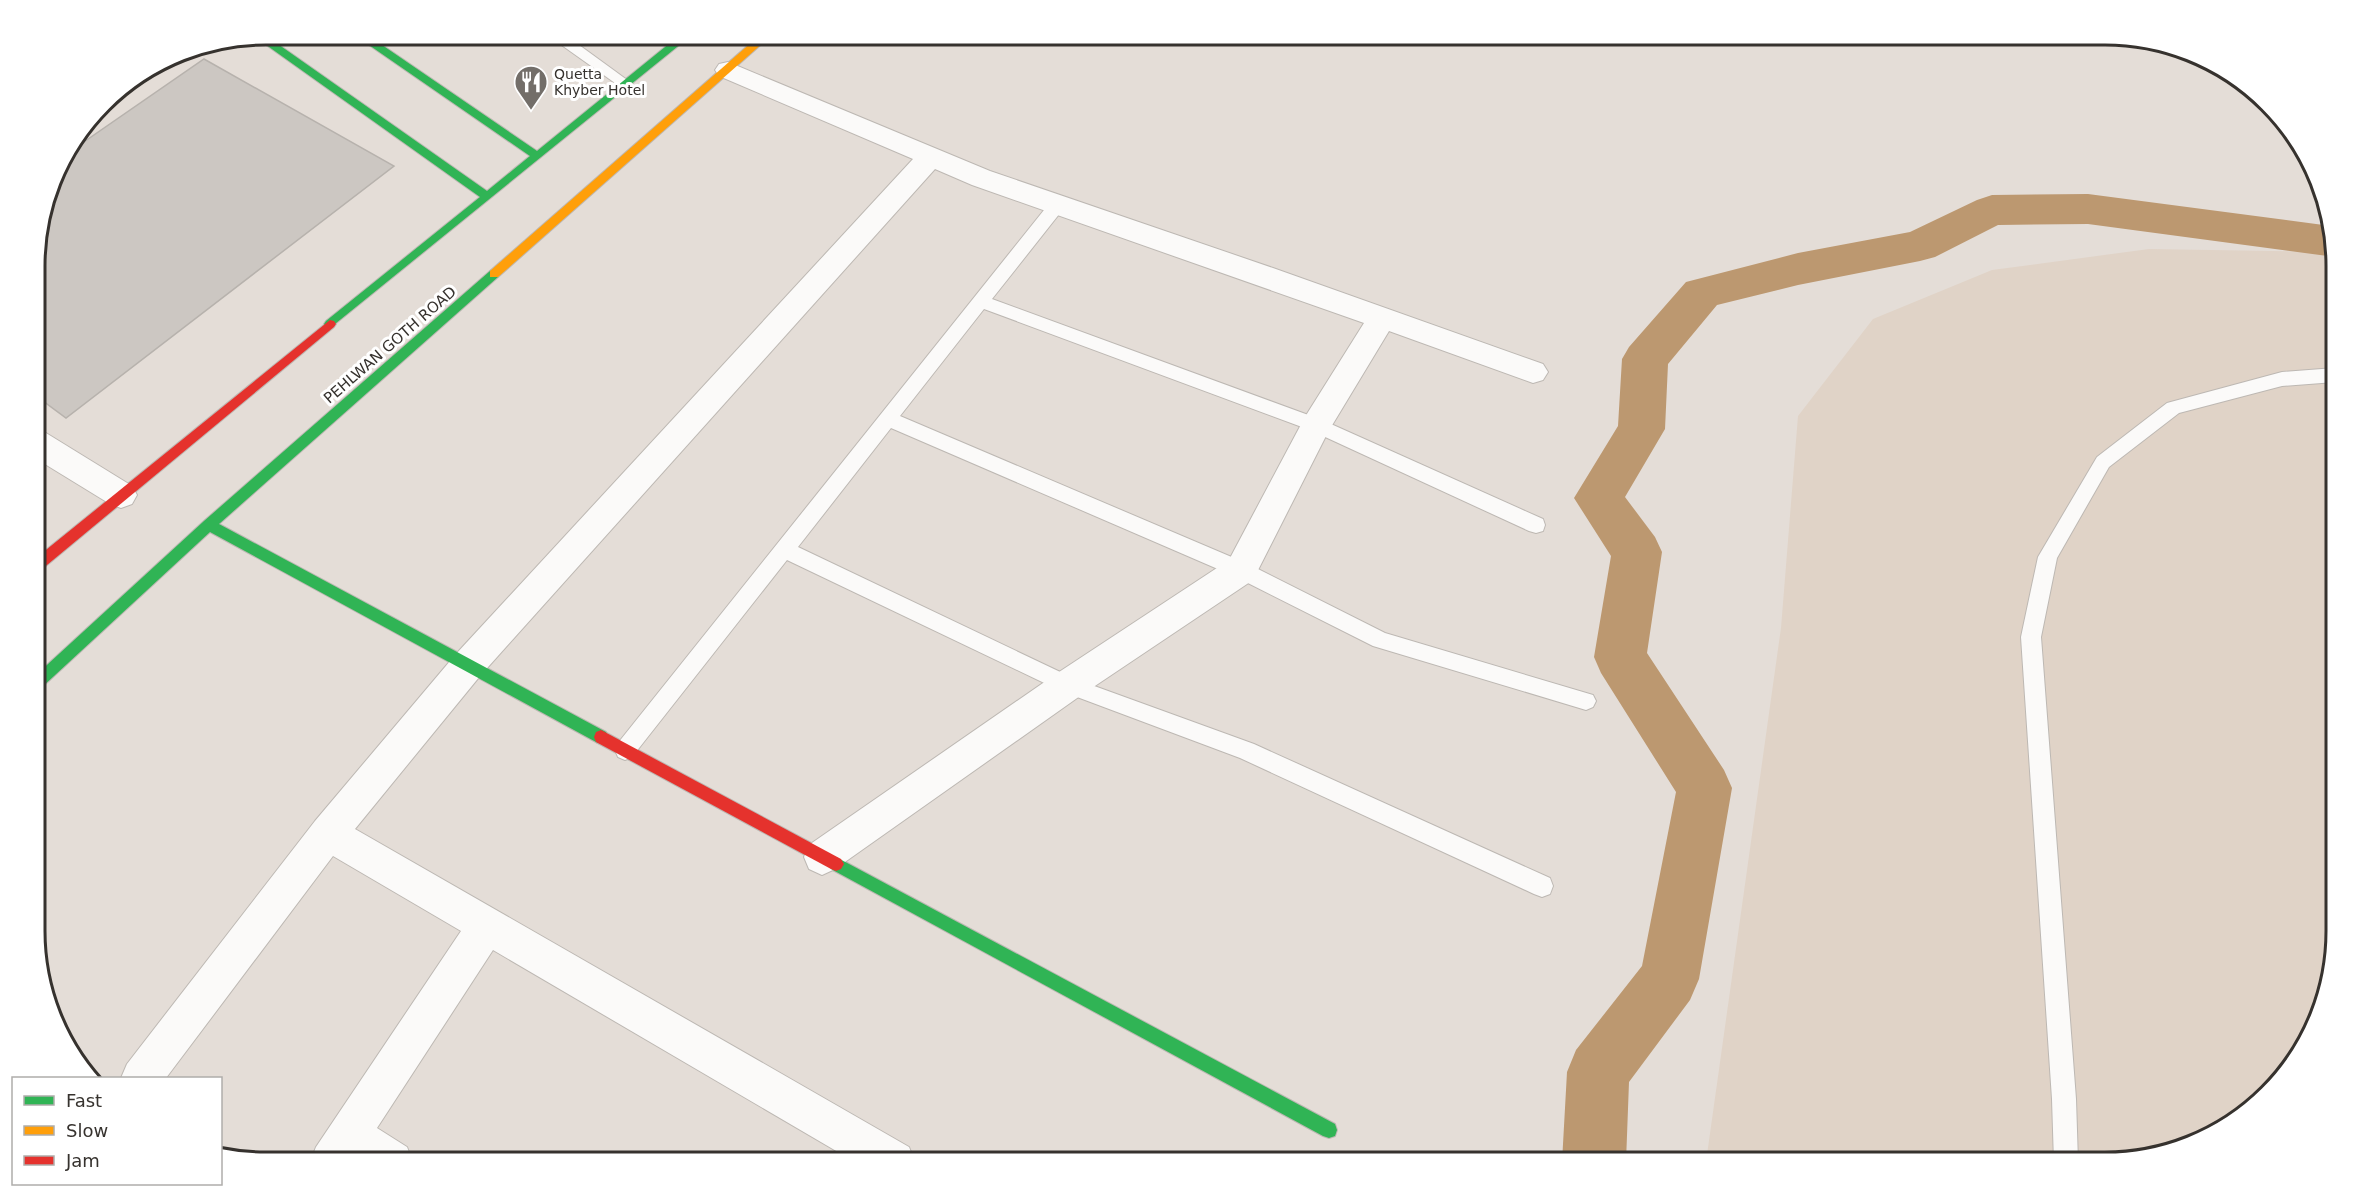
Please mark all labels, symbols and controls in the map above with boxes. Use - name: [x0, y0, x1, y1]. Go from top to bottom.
- restaurant icon: Quetta Khyber Hotel: [513, 64, 549, 111]
- place label: Quetta Khyber Hotel: [554, 66, 645, 98]
- street label: PEHLWAN GOTH ROAD: [320, 283, 460, 407]
- legend: [12, 1077, 222, 1185]
- text: Fast: [66, 1090, 102, 1111]
- text: Slow: [66, 1120, 108, 1141]
- text: Jam: [65, 1150, 100, 1171]

